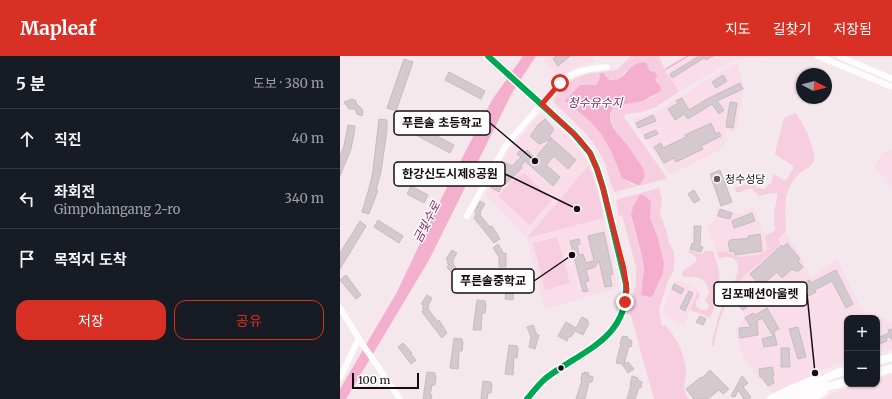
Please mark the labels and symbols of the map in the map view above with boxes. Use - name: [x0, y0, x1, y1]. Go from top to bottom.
- north arrow: [796, 68, 832, 104]
- route start: [551, 74, 569, 92]
- water label: 청수유수지: [567, 95, 624, 110]
- callout: 푸른솔 초등학교: [394, 111, 490, 135]
- text: 푸른솔 초등학교: [402, 115, 482, 130]
- callout: 한강신도시제8공원: [394, 162, 505, 186]
- text: 한강신도시제8공원: [402, 166, 498, 181]
- place label: 청수성당: [725, 172, 765, 186]
- marker: 청수성당: [712, 174, 722, 184]
- water label: 금빛수로: [410, 198, 444, 245]
- callout: 푸른솔중학교: [452, 269, 534, 293]
- text: 푸른솔중학교: [460, 273, 526, 288]
- callout: 김포패션아울렛: [714, 282, 807, 306]
- text: 김포패션아울렛: [721, 286, 799, 301]
- route end: [616, 293, 634, 311]
- unlabelled marker: [556, 363, 566, 373]
- scale bar: [352, 371, 419, 390]

